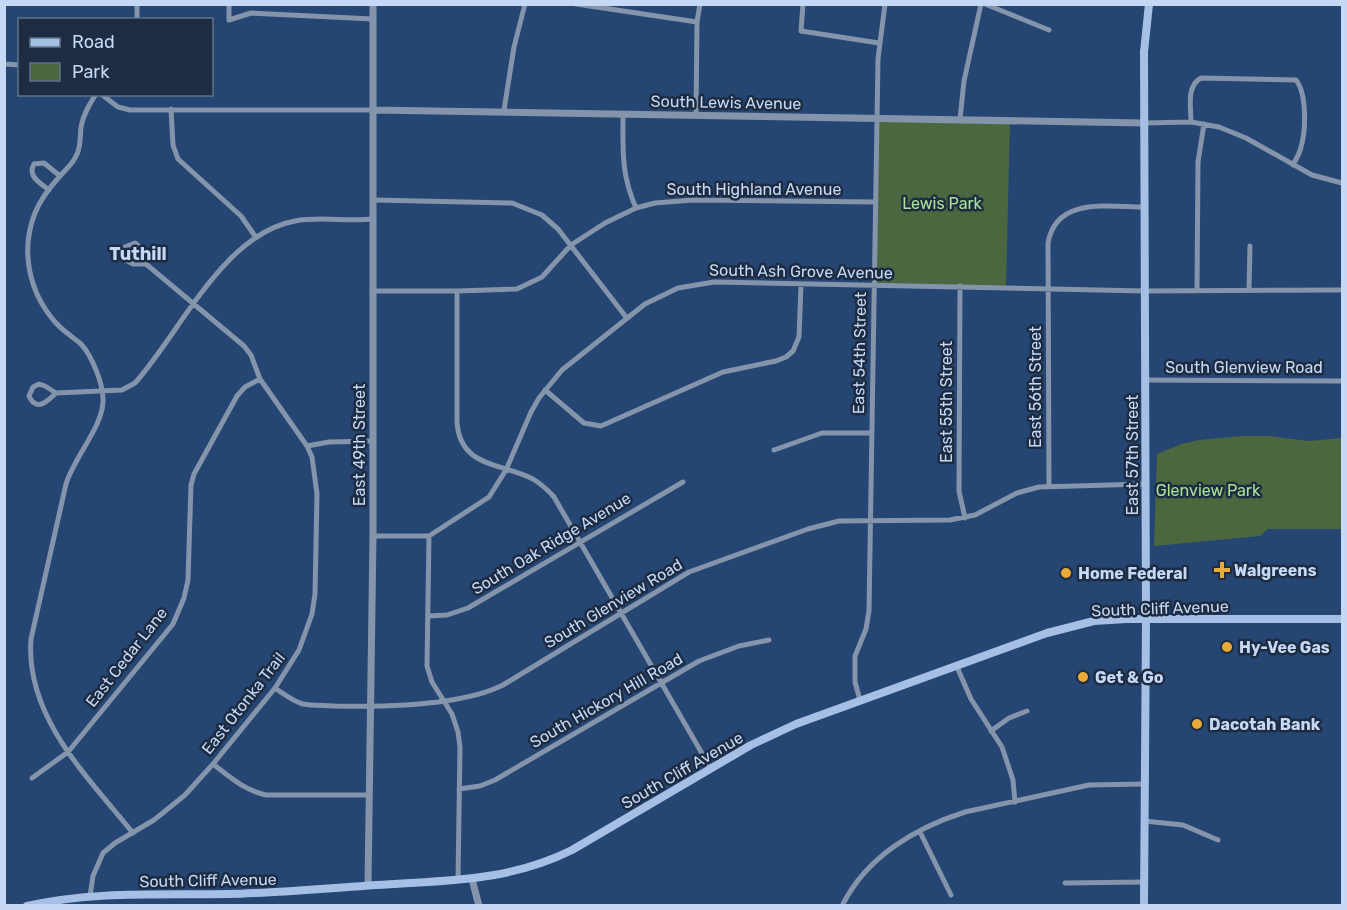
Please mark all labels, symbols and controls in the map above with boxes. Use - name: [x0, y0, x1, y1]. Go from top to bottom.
- legend: [18, 18, 213, 96]
- text: Road: [72, 31, 115, 53]
- text: Park: [72, 61, 110, 83]
- street label: South Lewis Avenue: [651, 92, 802, 113]
- street label: South Highland Avenue: [667, 180, 841, 199]
- park label: Lewis Park: [902, 194, 983, 213]
- district label: Tuthill: [109, 243, 167, 265]
- street label: South Ash Grove Avenue: [709, 260, 893, 283]
- street label: East 54th Street: [849, 292, 870, 414]
- street label: East 56th Street: [1026, 326, 1045, 448]
- street label: East 55th Street: [937, 341, 956, 463]
- street label: South Glenview Road: [1165, 358, 1323, 377]
- street label: East 49th Street: [350, 384, 369, 506]
- street label: East 57th Street: [1123, 395, 1142, 515]
- park label: Glenview Park: [1156, 481, 1261, 500]
- street label: South Oak Ridge Avenue: [468, 488, 634, 599]
- street label: South Glenview Road: [541, 555, 686, 652]
- place label: Walgreens: [1234, 561, 1317, 580]
- marker: Walgreens: [1215, 563, 1229, 577]
- place label: Home Federal: [1078, 564, 1187, 583]
- marker: Home Federal: [1059, 566, 1073, 580]
- street label: South Cliff Avenue: [1091, 597, 1229, 620]
- street label: East Cedar Lane: [82, 604, 171, 711]
- place label: Hy-Vee Gas: [1239, 638, 1330, 657]
- marker: Hy-Vee Gas: [1220, 640, 1234, 654]
- street label: East Otonka Trail: [198, 649, 289, 758]
- street label: South Hickory Hill Road: [527, 649, 686, 752]
- place label: Get & Go: [1095, 668, 1164, 687]
- marker: Get & Go: [1076, 670, 1090, 684]
- place label: Dacotah Bank: [1209, 715, 1321, 734]
- marker: Dacotah Bank: [1190, 717, 1204, 731]
- street label: South Cliff Avenue: [618, 728, 747, 813]
- street label: South Cliff Avenue: [139, 870, 277, 891]

